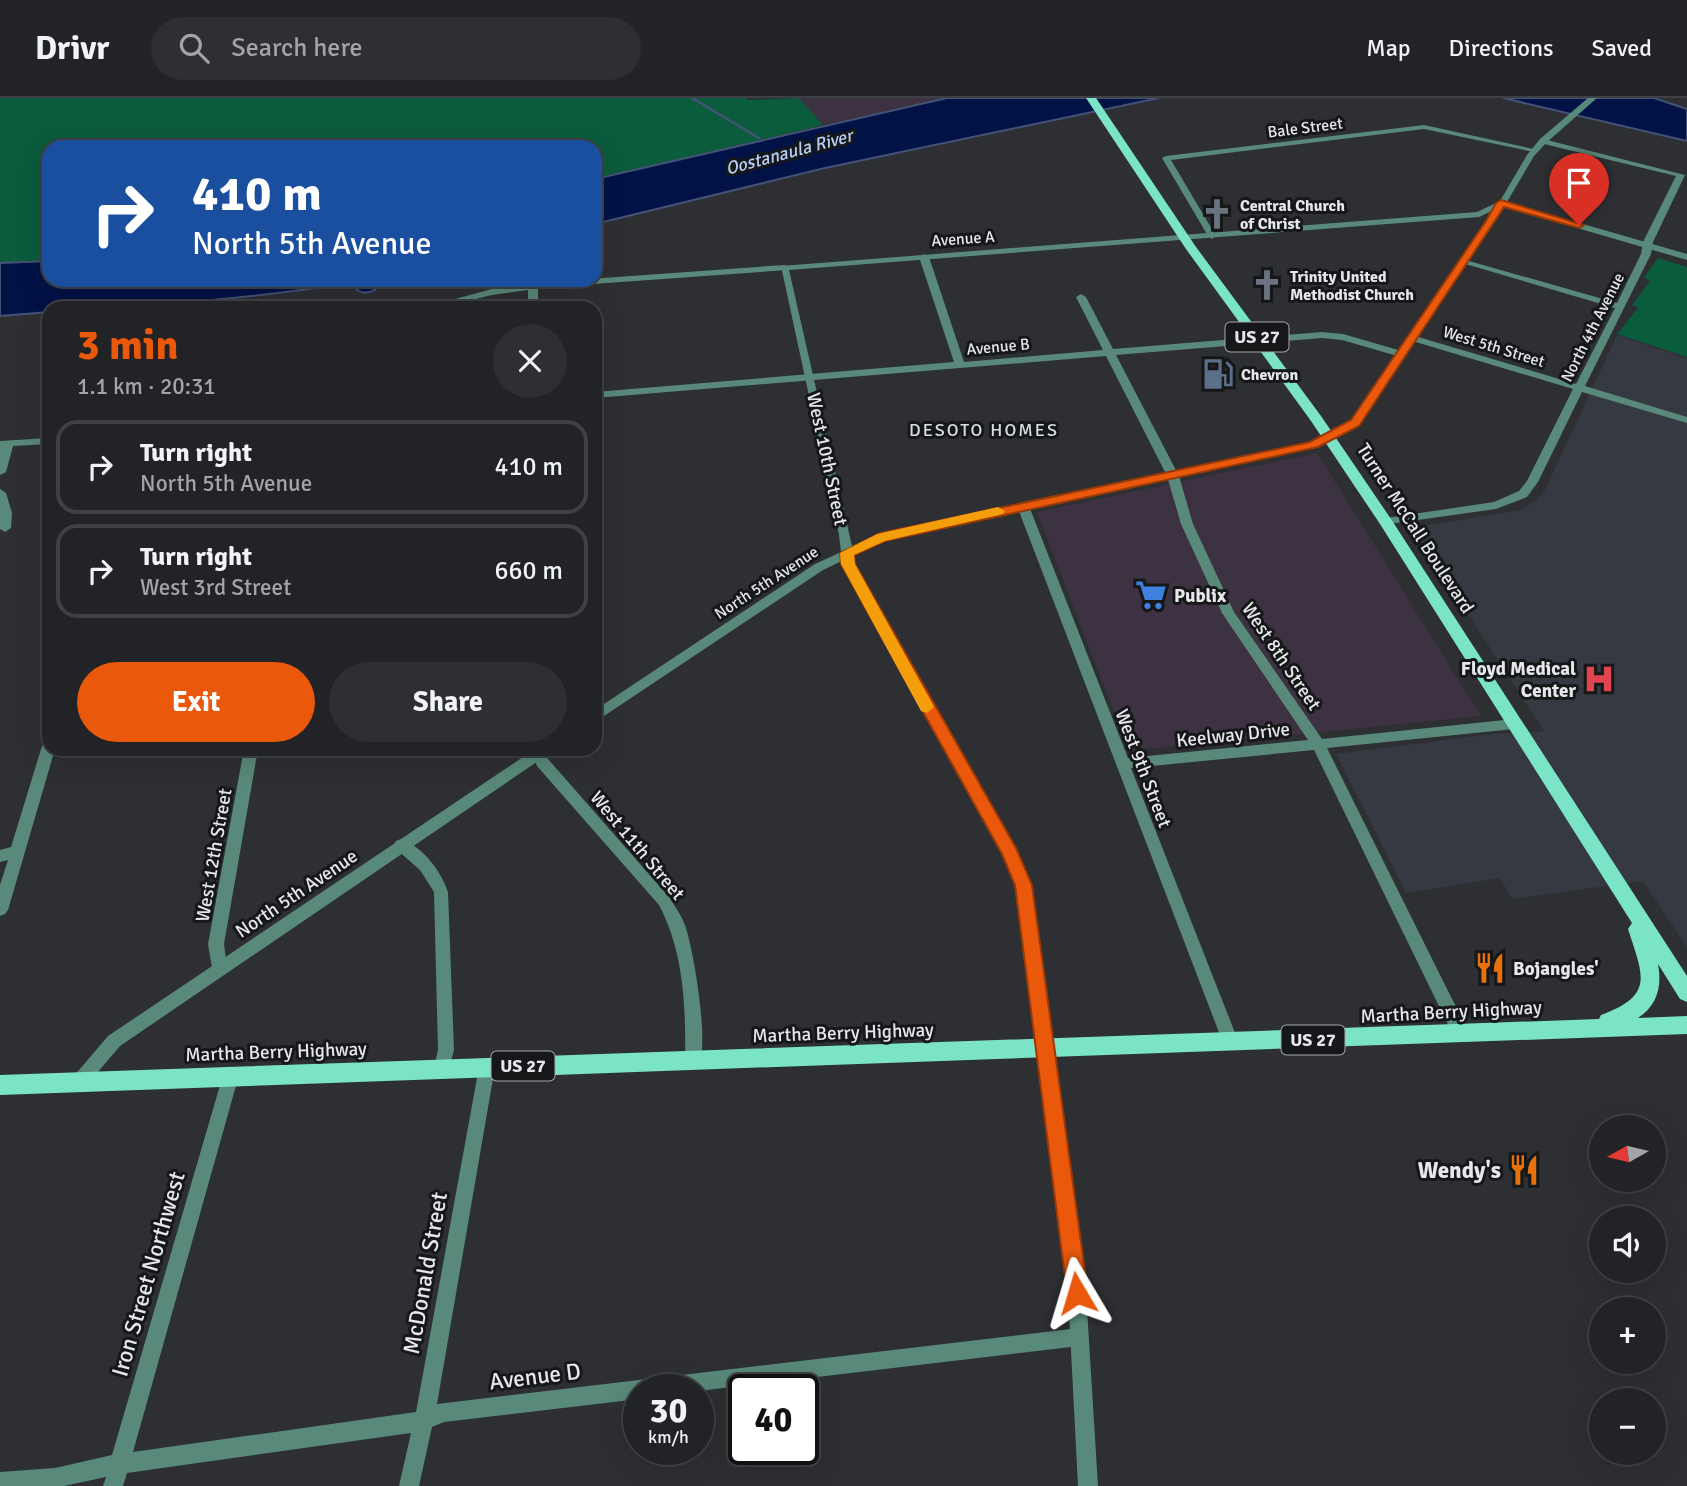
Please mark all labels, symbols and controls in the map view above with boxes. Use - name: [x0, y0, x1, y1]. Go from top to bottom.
- search box: [151, 17, 641, 80]
- text: Drivr: [35, 28, 109, 69]
- icon: search: [175, 29, 213, 67]
- text: Search here: [231, 32, 362, 64]
- text: Map: [1366, 33, 1411, 63]
- text: Directions: [1449, 33, 1554, 63]
- text: Saved: [1592, 33, 1652, 63]
- street label: Bale Street: [1266, 113, 1344, 143]
- water label: Oostanaula River: [723, 124, 857, 180]
- pin: [1549, 153, 1609, 225]
- text: 410 m: [192, 164, 322, 224]
- icon: arrive: [1560, 164, 1598, 202]
- icon: right: [77, 168, 168, 259]
- place label: Central Church of Christ: [1240, 196, 1345, 234]
- church icon: Central Church of Christ: [1200, 197, 1234, 231]
- text: North 5th Avenue: [192, 224, 432, 263]
- street label: Avenue A: [931, 227, 996, 251]
- place label: Trinity United Methodist Church: [1290, 267, 1414, 305]
- church icon: Trinity United Methodist Church: [1250, 268, 1284, 302]
- street label: North 4th Avenue: [1557, 270, 1629, 385]
- text: 3 min: [77, 320, 178, 371]
- street label: West 5th Street: [1440, 322, 1547, 372]
- road number: US 27: [1226, 323, 1288, 352]
- button: close: [493, 324, 567, 398]
- street label: Avenue B: [966, 334, 1030, 360]
- fuel station icon: Chevron: [1201, 357, 1235, 391]
- place label: Chevron: [1241, 365, 1298, 385]
- text: 1.1 km · 20:31: [77, 372, 216, 401]
- street label: West 10th Street: [801, 391, 853, 528]
- district label: DESOTO HOMES: [909, 419, 1059, 441]
- text: Turn right: [140, 437, 252, 469]
- street label: Turner McCall Boulevard: [1351, 439, 1479, 618]
- icon: right: [81, 448, 119, 486]
- text: 410 m: [494, 451, 563, 483]
- text: North 5th Avenue: [140, 469, 312, 498]
- text: Turn right: [140, 541, 252, 573]
- street label: North 5th Avenue: [711, 542, 822, 624]
- icon: right: [81, 552, 119, 590]
- text: 660 m: [494, 555, 563, 587]
- text: West 3rd Street: [140, 573, 291, 602]
- supermarket icon: Publix: [1134, 578, 1168, 612]
- place label: Publix: [1174, 584, 1227, 608]
- street label: West 8th Street: [1236, 598, 1326, 715]
- place label: Floyd Medical Center: [1461, 657, 1576, 703]
- button: Exit: [77, 662, 315, 742]
- button: Share: [329, 662, 567, 742]
- hospital icon: Floyd Medical Center: [1582, 662, 1616, 696]
- street label: West 9th Street: [1109, 706, 1177, 831]
- street label: Keelway Drive: [1175, 717, 1291, 753]
- street label: West 12th Street: [190, 786, 238, 924]
- street label: West 11th Street: [585, 786, 690, 905]
- street label: North 5th Avenue: [231, 844, 362, 944]
- restaurant icon: Bojangles': [1473, 951, 1507, 985]
- place label: Bojangles': [1513, 957, 1599, 981]
- street label: Martha Berry Highway: [1360, 995, 1542, 1029]
- street label: Martha Berry Highway: [752, 1018, 934, 1048]
- road number: US 27: [1282, 1026, 1344, 1055]
- street label: Martha Berry Highway: [185, 1037, 367, 1067]
- road number: US 27: [491, 1051, 554, 1080]
- north arrow: [1589, 1115, 1666, 1192]
- map controls: [1589, 1115, 1666, 1465]
- restaurant icon: Wendy's: [1507, 1153, 1541, 1187]
- place label: Wendy's: [1418, 1156, 1501, 1185]
- street label: Iron Street Northwest: [105, 1168, 192, 1380]
- street label: McDonald Street: [397, 1190, 454, 1356]
- button: sound: [1589, 1206, 1666, 1283]
- position arrow: [1040, 1256, 1114, 1330]
- button: +: [1589, 1297, 1666, 1374]
- street label: Avenue D: [488, 1357, 582, 1396]
- speed limit sign: 40: [728, 1374, 819, 1465]
- button: −: [1589, 1388, 1666, 1465]
- text: 30: [650, 1389, 687, 1432]
- text: km/h: [648, 1426, 689, 1448]

